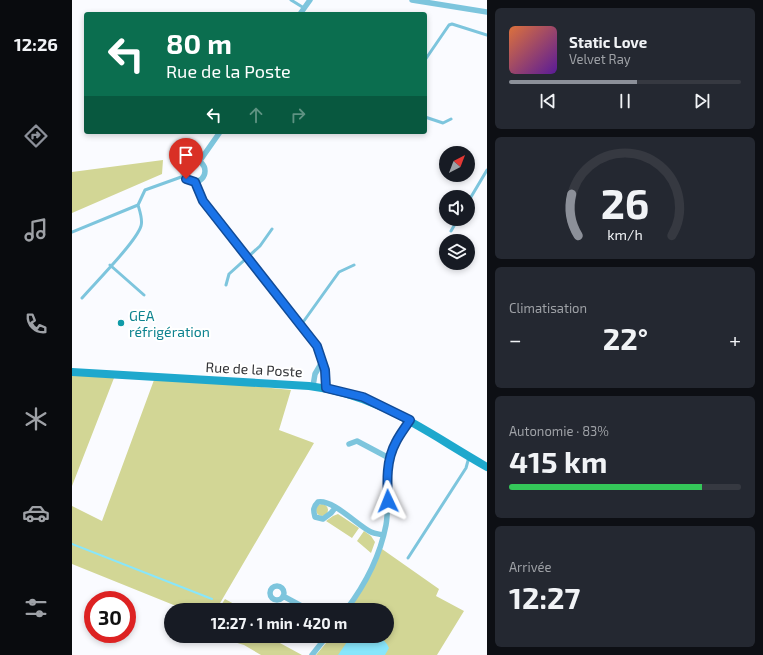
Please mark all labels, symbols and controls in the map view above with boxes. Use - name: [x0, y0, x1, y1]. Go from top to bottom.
- text: 80 m: [166, 26, 232, 60]
- icon: left: [100, 28, 152, 80]
- text: 12:26: [14, 33, 58, 55]
- text: Static Love: [569, 33, 647, 51]
- text: Velvet Ray: [569, 51, 631, 67]
- text: Rue de la Poste: [166, 60, 291, 82]
- icon: previous: [537, 90, 559, 112]
- icon: pause: [614, 90, 636, 112]
- icon: next: [691, 90, 713, 112]
- icon: left: [203, 104, 225, 126]
- icon: ahead: [245, 104, 267, 126]
- icon: right: [287, 104, 309, 126]
- icon: directions: [22, 122, 50, 150]
- pin: [169, 138, 203, 179]
- icon: arrive: [175, 144, 197, 166]
- north arrow: [439, 146, 475, 182]
- map controls: [439, 146, 475, 270]
- text: 26: [601, 177, 649, 227]
- button: sound: [439, 190, 475, 226]
- icon: music: [22, 216, 50, 244]
- text: km/h: [607, 226, 643, 243]
- button: layers: [439, 234, 475, 270]
- text: Climatisation: [509, 300, 587, 316]
- place label: GEA réfrigération: [129, 307, 210, 340]
- icon: phone: [22, 310, 50, 338]
- marker: GEA réfrigération: [116, 318, 126, 328]
- text: 22°: [603, 320, 648, 356]
- text: −: [509, 326, 522, 352]
- text: +: [729, 326, 741, 352]
- street label: Rue de la Poste: [205, 358, 303, 380]
- icon: climate: [22, 405, 50, 433]
- text: Autonomie · 83%: [509, 423, 609, 439]
- text: 415 km: [509, 443, 607, 479]
- position arrow: [367, 480, 409, 522]
- icon: car: [22, 499, 50, 527]
- text: Arrivée: [509, 559, 552, 575]
- text: 12:27: [509, 579, 580, 615]
- speed limit sign: 30: [84, 591, 136, 643]
- icon: filters: [22, 594, 50, 622]
- text: 12:27 · 1 min · 420 m: [211, 614, 347, 632]

